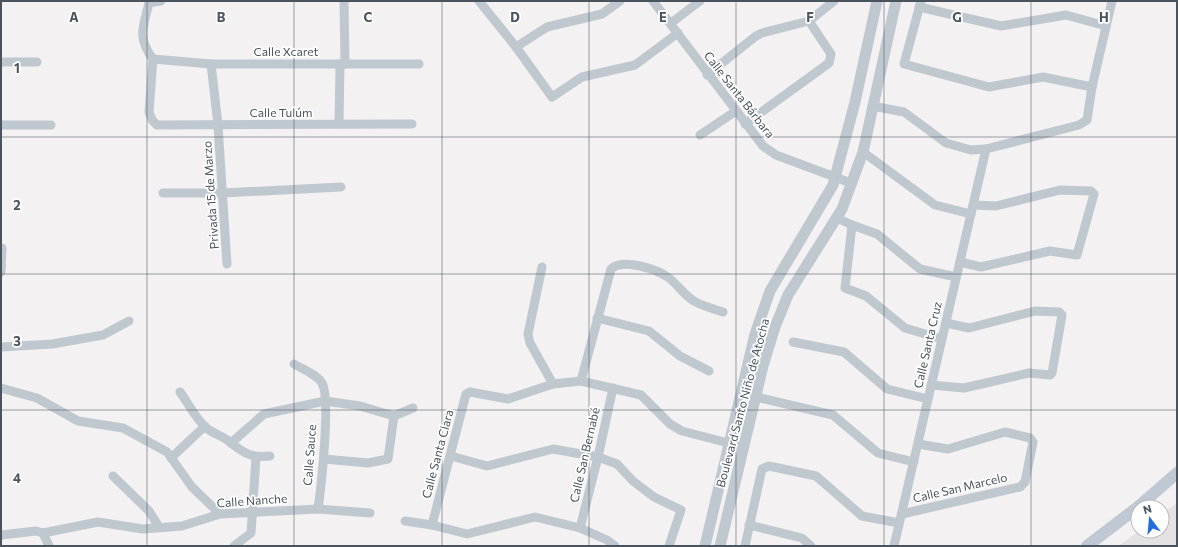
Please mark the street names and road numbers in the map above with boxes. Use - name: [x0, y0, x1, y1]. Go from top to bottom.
- street label: Calle Xcaret: [254, 44, 319, 58]
- street label: Calle Santa Bárbara: [702, 48, 778, 140]
- street label: Calle Tulúm: [250, 105, 312, 119]
- street label: Privada 15 de Marzo: [199, 140, 221, 250]
- street label: Calle Santa Cruz: [910, 300, 944, 390]
- street label: Boulevard Santo Niño de Atocha: [713, 317, 771, 489]
- street label: Calle San Bernabé: [566, 406, 602, 504]
- street label: Calle Santa Clara: [418, 408, 456, 500]
- street label: Calle Sauce: [300, 424, 318, 486]
- street label: Calle San Marcelo: [911, 469, 1008, 505]
- street label: Calle Nanche: [216, 491, 288, 509]

